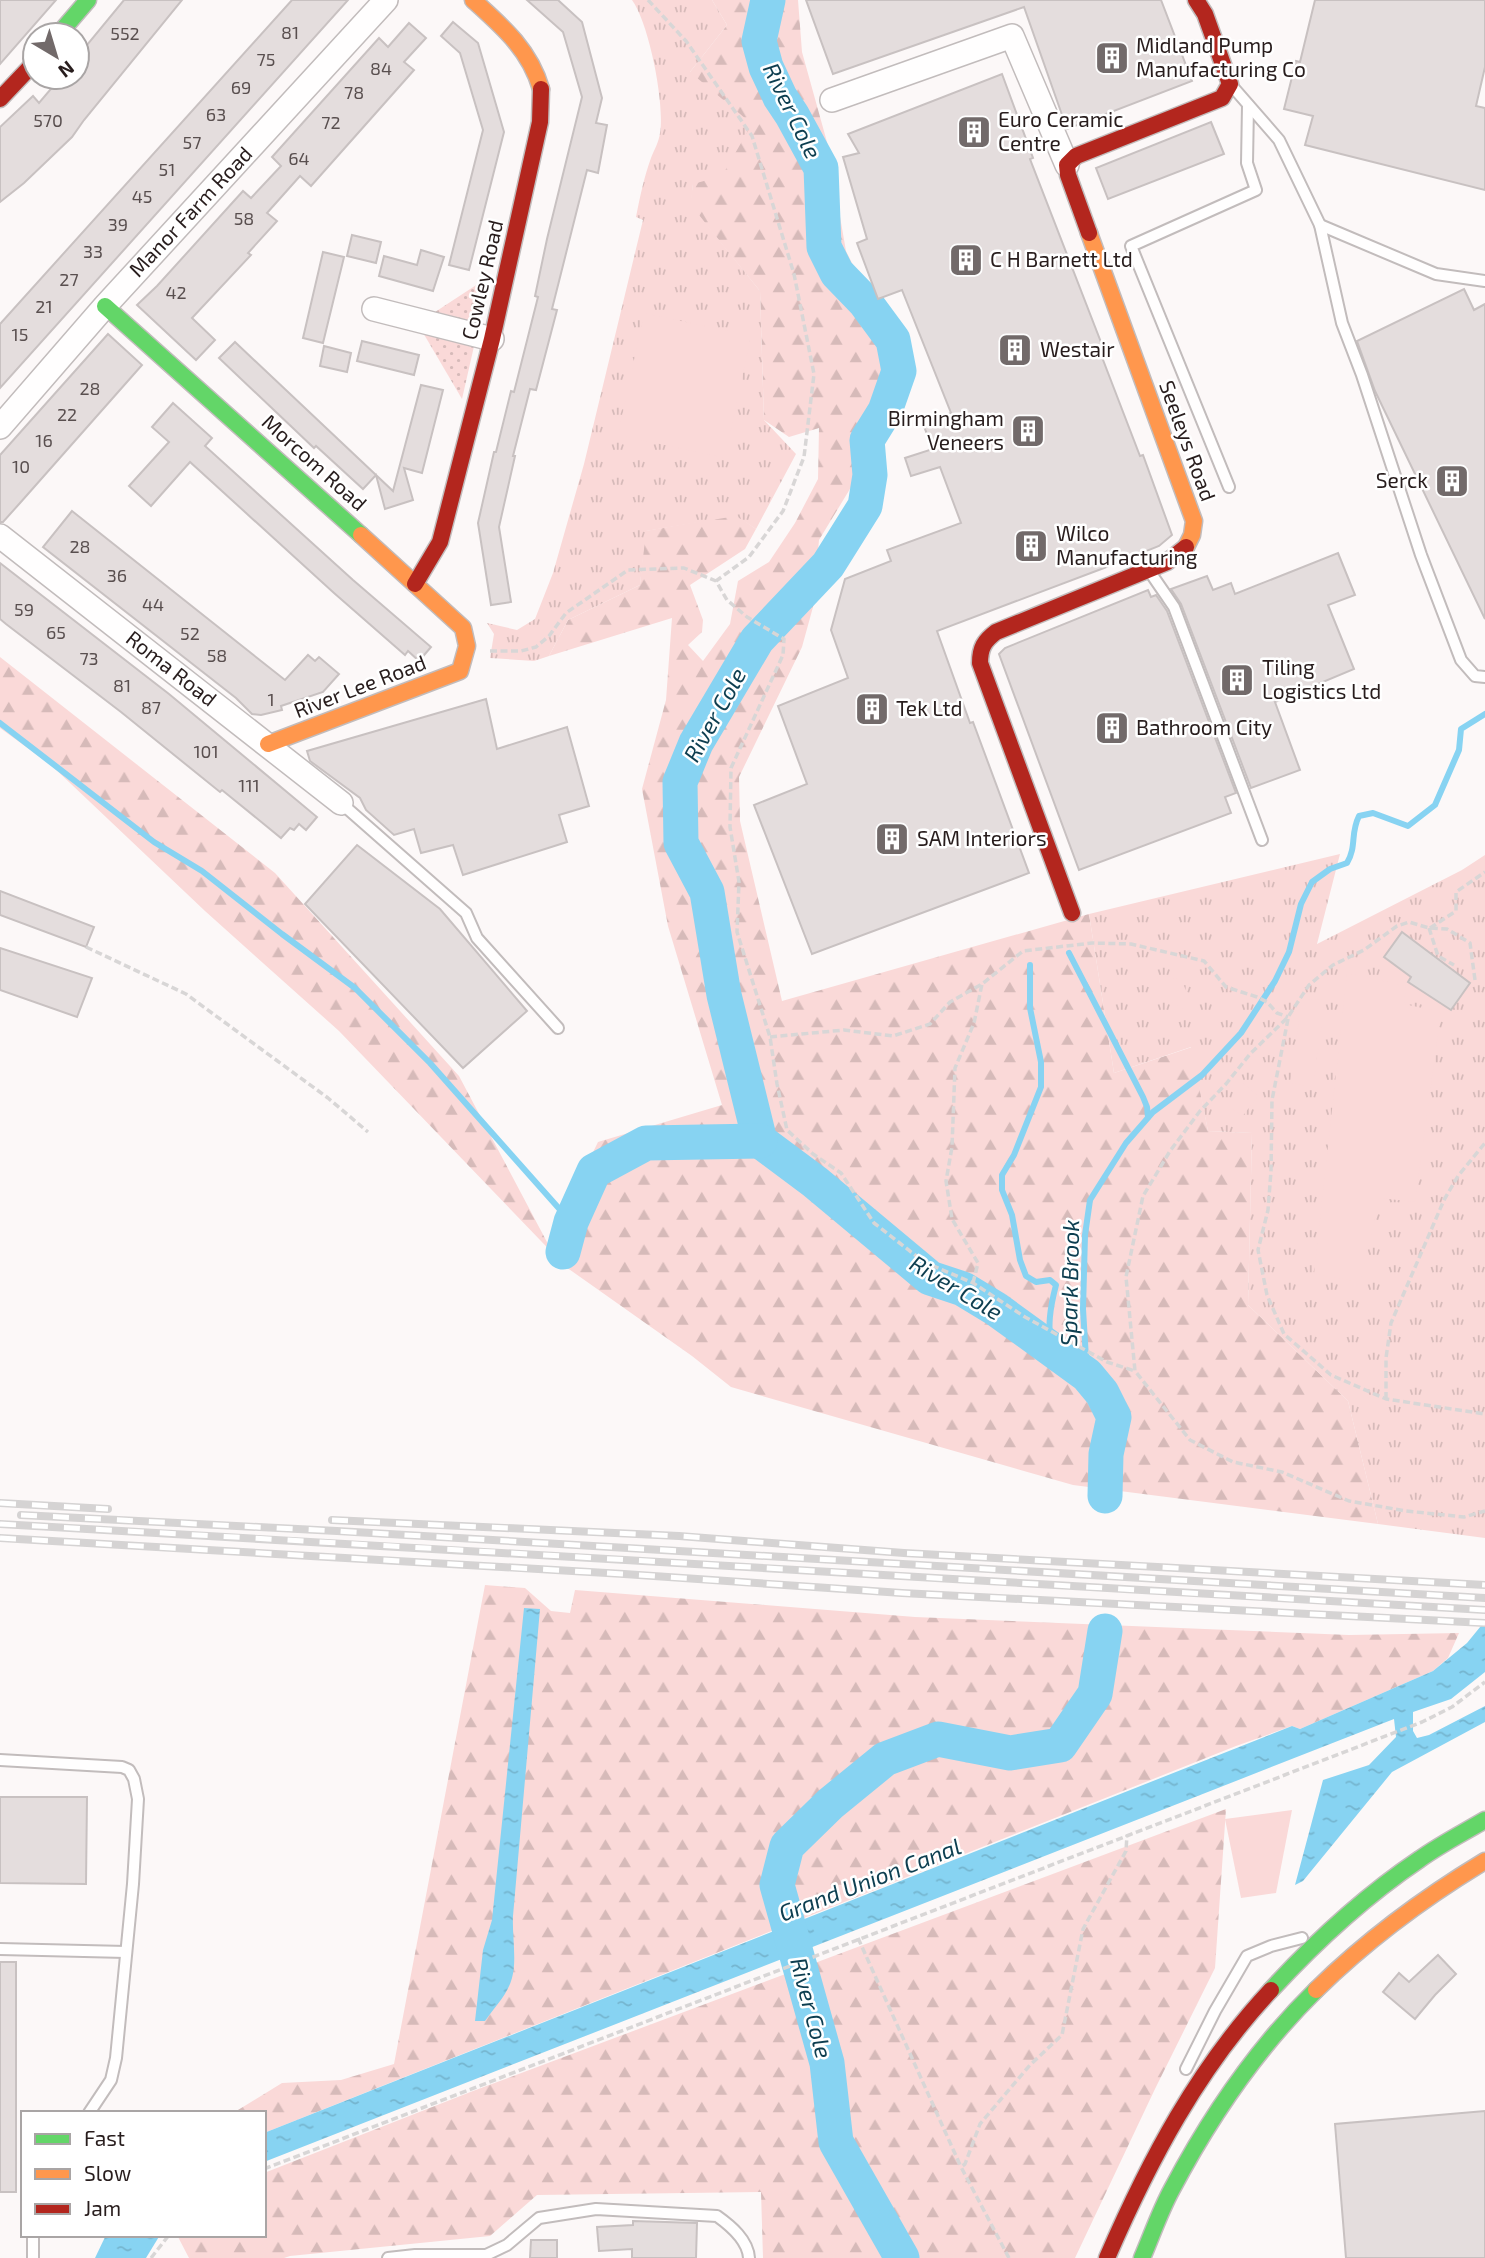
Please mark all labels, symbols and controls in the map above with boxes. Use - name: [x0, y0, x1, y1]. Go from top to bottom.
- north arrow: [21, 21, 91, 91]
- house number: 81: [281, 21, 299, 43]
- house number: 552: [110, 22, 140, 44]
- place label: Midland Pump Manufacturing Co: [1136, 32, 1306, 81]
- building icon: Midland Pump Manufacturing Co: [1093, 39, 1131, 77]
- house number: 75: [257, 48, 275, 70]
- text: N: [54, 57, 79, 83]
- house number: 84: [370, 57, 392, 79]
- water label: River Cole: [758, 58, 828, 163]
- house number: 69: [231, 76, 251, 98]
- house number: 78: [344, 81, 364, 103]
- house number: 63: [206, 103, 226, 125]
- place label: Euro Ceramic Centre: [998, 106, 1124, 155]
- house number: 570: [33, 109, 63, 131]
- house number: 72: [321, 111, 341, 133]
- building icon: Euro Ceramic Centre: [955, 113, 993, 151]
- house number: 57: [183, 131, 201, 153]
- street label: Manor Farm Road: [123, 141, 257, 281]
- house number: 64: [288, 147, 310, 169]
- house number: 51: [159, 158, 175, 180]
- house number: 45: [132, 185, 152, 207]
- house number: 58: [234, 207, 254, 229]
- house number: 39: [108, 213, 128, 235]
- street label: Cowley Road: [456, 217, 507, 342]
- house number: 33: [83, 240, 103, 262]
- building icon: C H Barnett Ltd: [947, 241, 985, 279]
- place label: C H Barnett Ltd: [990, 246, 1133, 271]
- house number: 27: [59, 268, 79, 290]
- house number: 42: [165, 281, 187, 303]
- house number: 21: [35, 295, 53, 317]
- house number: 15: [12, 323, 28, 345]
- building icon: Westair: [996, 331, 1034, 369]
- place label: Westair: [1040, 336, 1115, 361]
- house number: 28: [79, 377, 101, 399]
- street label: Seeleys Road: [1155, 377, 1222, 504]
- house number: 22: [57, 403, 77, 425]
- place label: Birmingham Veneers: [888, 405, 1004, 454]
- street label: Morcom Road: [258, 408, 372, 515]
- building icon: Birmingham Veneers: [1009, 412, 1047, 450]
- house number: 16: [35, 429, 53, 451]
- house number: 10: [12, 455, 30, 477]
- building icon: Serck: [1433, 462, 1471, 500]
- place label: Serck: [1376, 467, 1428, 492]
- place label: Wilco Manufacturing: [1056, 520, 1198, 569]
- building icon: Wilco Manufacturing: [1012, 527, 1050, 565]
- house number: 28: [69, 535, 91, 557]
- house number: 36: [107, 564, 127, 586]
- house number: 44: [142, 593, 164, 615]
- house number: 59: [14, 598, 34, 620]
- house number: 65: [46, 621, 66, 643]
- house number: 52: [180, 622, 200, 644]
- street label: Roma Road: [122, 625, 222, 711]
- house number: 58: [207, 644, 227, 666]
- house number: 73: [79, 647, 99, 669]
- street label: River Lee Road: [290, 649, 429, 722]
- place label: Tiling Logistics Ltd: [1262, 654, 1381, 703]
- building icon: Tiling Logistics Ltd: [1218, 661, 1256, 699]
- water label: River Cole: [677, 663, 751, 766]
- house number: 81: [113, 674, 131, 696]
- house number: 1: [267, 688, 275, 710]
- building icon: Tek Ltd: [853, 690, 891, 728]
- place label: Tek Ltd: [896, 695, 963, 720]
- house number: 87: [141, 696, 161, 718]
- building icon: Bathroom City: [1093, 709, 1131, 747]
- place label: Bathroom City: [1136, 714, 1272, 739]
- house number: 101: [193, 740, 219, 762]
- house number: 111: [238, 774, 260, 796]
- building icon: SAM Interiors: [873, 820, 911, 858]
- place label: SAM Interiors: [917, 825, 1047, 850]
- water label: Spark Brook: [1054, 1219, 1084, 1347]
- water label: River Cole: [905, 1249, 1008, 1326]
- water label: Grand Union Canal: [775, 1831, 965, 1927]
- water label: River Cole: [785, 1954, 839, 2061]
- legend: [21, 2111, 266, 2237]
- text: Fast: [84, 2125, 125, 2150]
- text: Slow: [84, 2160, 131, 2185]
- text: Jam: [84, 2195, 121, 2220]

